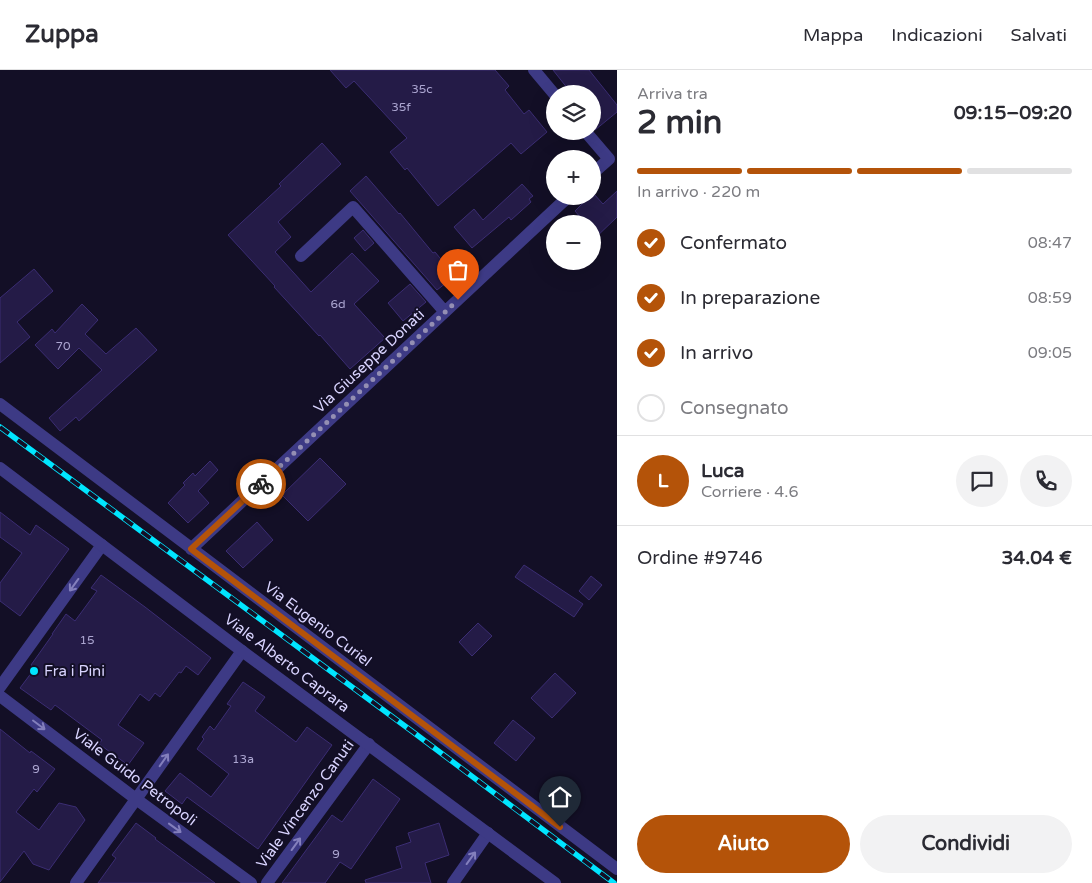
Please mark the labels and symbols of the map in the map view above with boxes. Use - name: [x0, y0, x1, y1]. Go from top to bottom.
- house number: 35c: [411, 82, 433, 96]
- house number: 35f: [391, 100, 411, 114]
- pin: [437, 249, 479, 300]
- house number: 6d: [330, 297, 346, 311]
- street label: Via Giuseppe Donati: [310, 305, 428, 417]
- house number: 70: [55, 339, 71, 353]
- courier: [236, 459, 286, 509]
- one-way arrow: [69, 578, 79, 592]
- street label: Via Eugenio Curiel: [261, 578, 375, 670]
- street label: Viale Alberto Caprara: [221, 610, 353, 716]
- house number: 15: [79, 633, 95, 647]
- place label: Fra i Pini: [44, 662, 105, 680]
- marker: Fra i Pini: [28, 665, 40, 677]
- one-way arrow: [32, 720, 45, 731]
- street label: Viale Guido Petropoli: [70, 725, 200, 829]
- street label: Viale Vincenzo Canuti: [252, 736, 358, 872]
- house number: 13a: [232, 752, 254, 766]
- one-way arrow: [159, 753, 169, 767]
- house number: 9: [32, 762, 40, 776]
- pin: [539, 776, 581, 827]
- one-way arrow: [168, 823, 182, 833]
- one-way arrow: [290, 838, 301, 851]
- house number: 9: [332, 847, 340, 861]
- one-way arrow: [466, 851, 476, 865]

